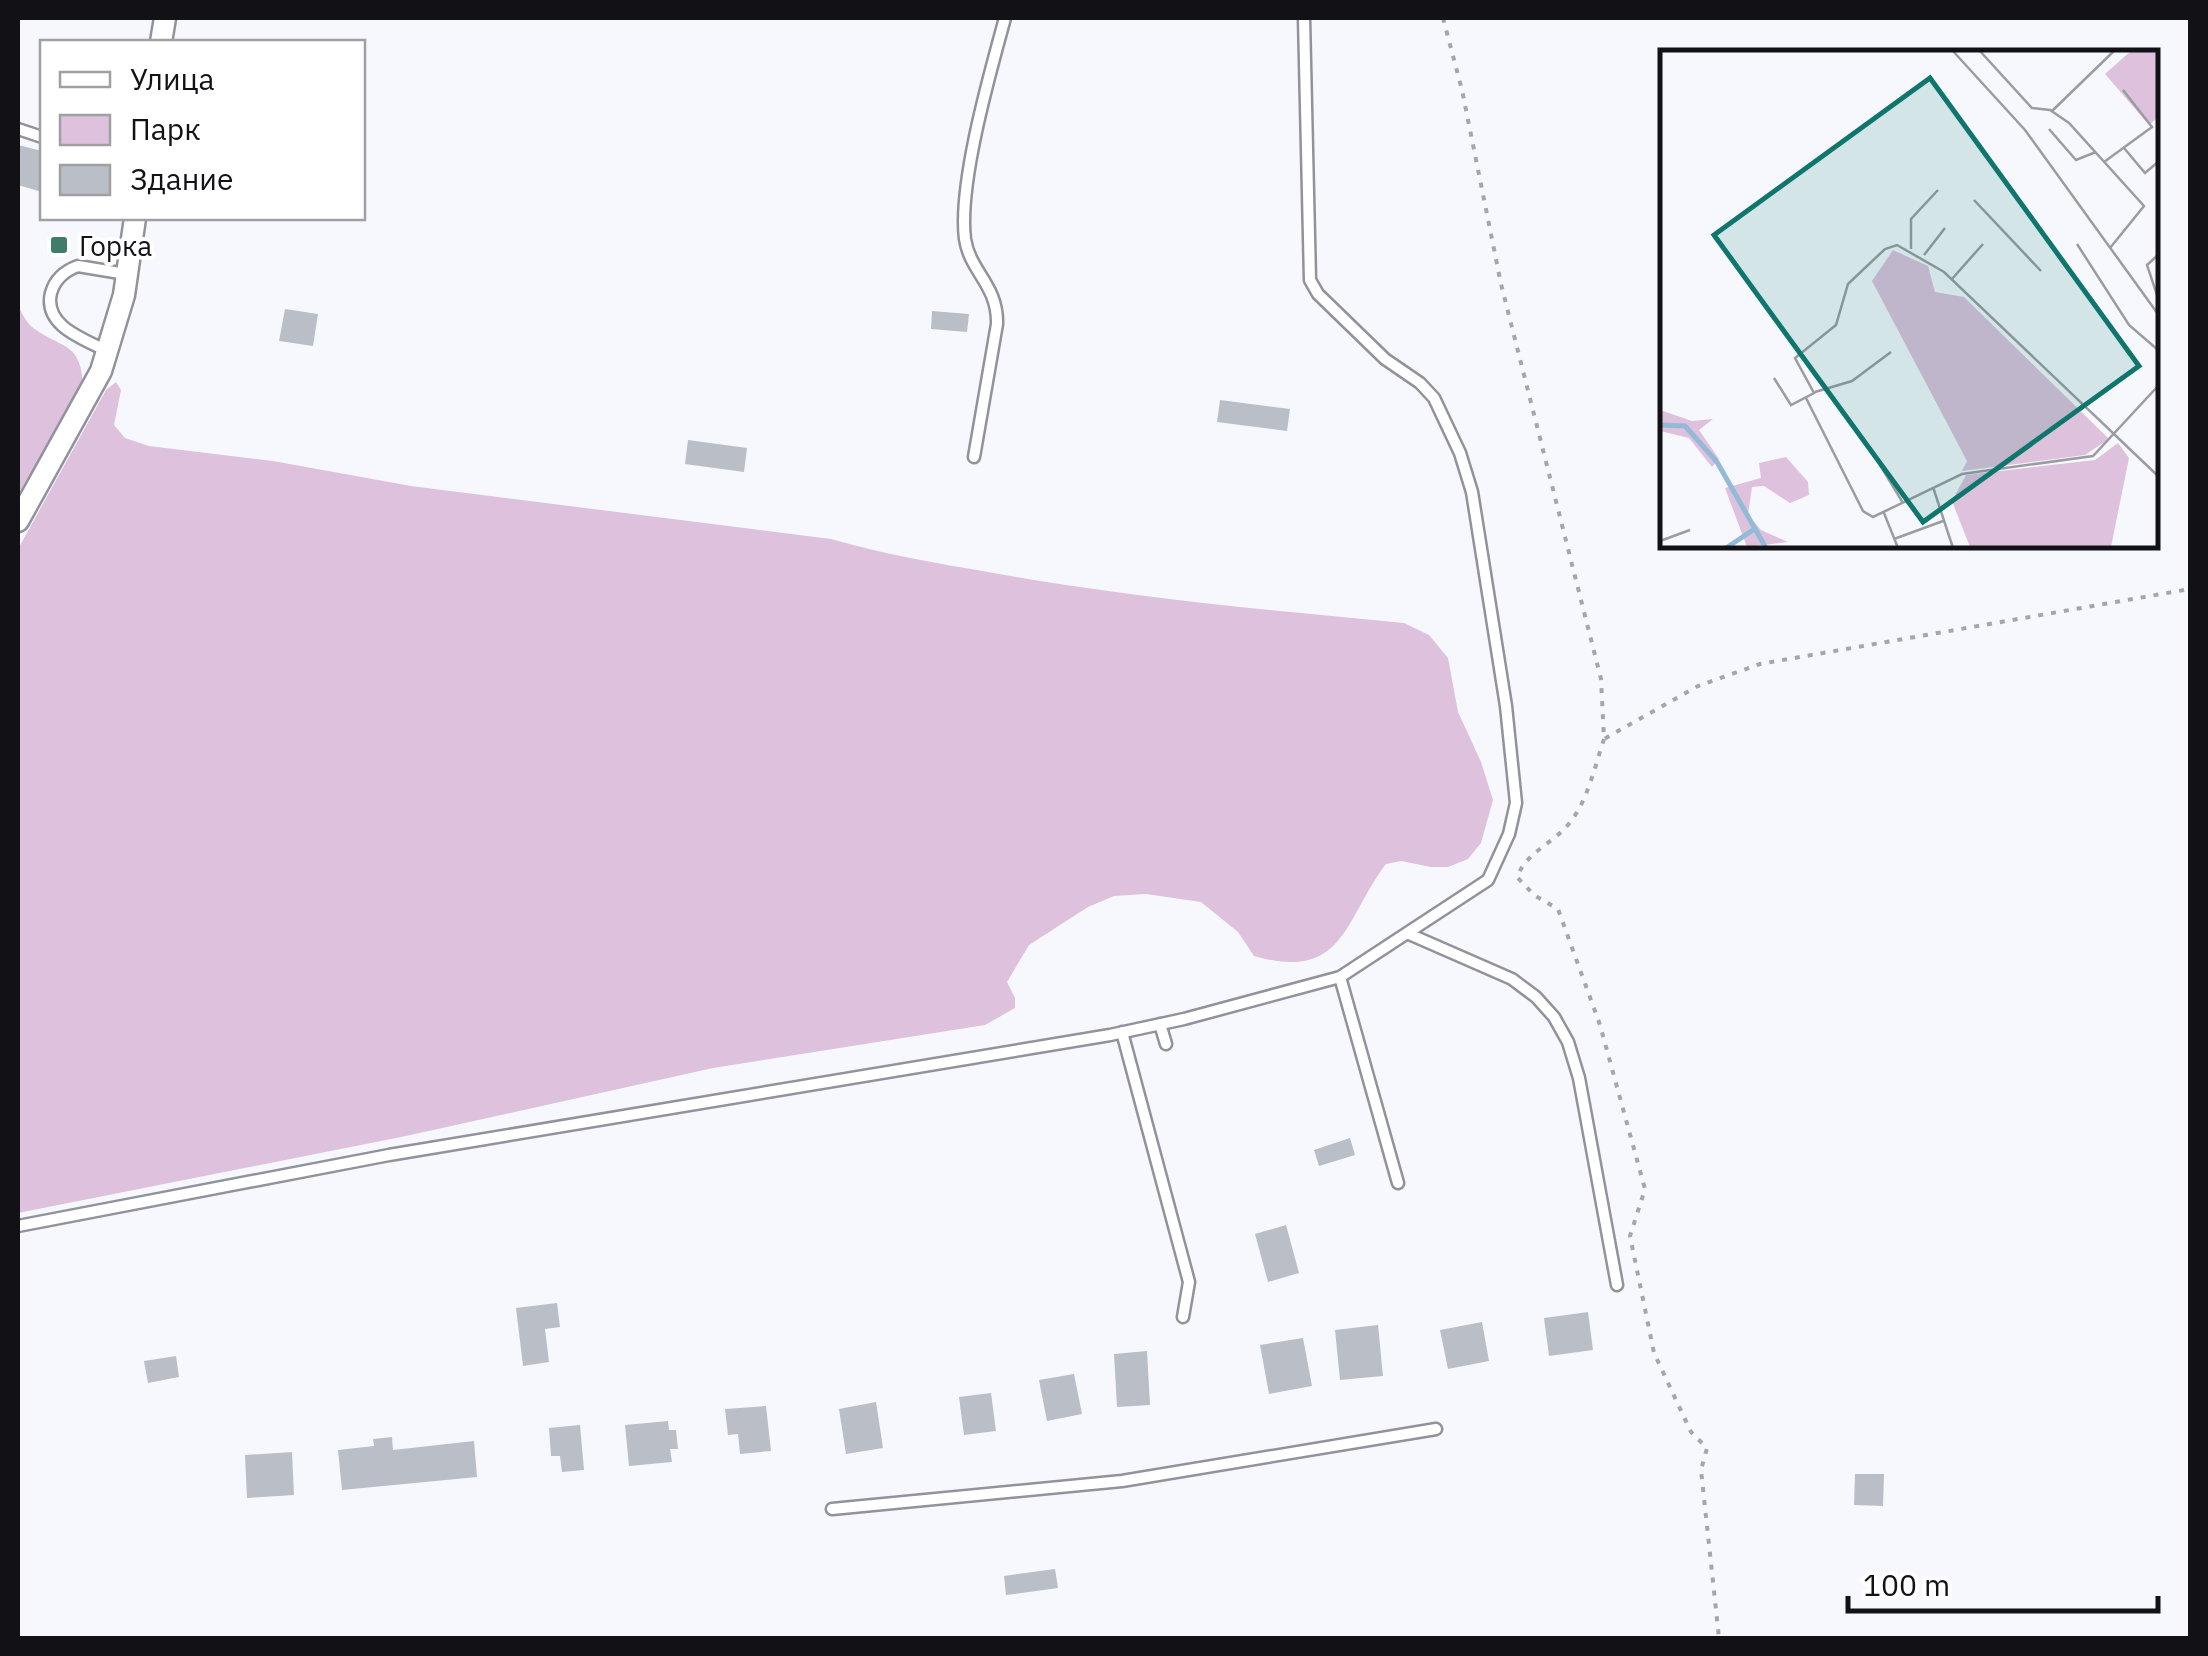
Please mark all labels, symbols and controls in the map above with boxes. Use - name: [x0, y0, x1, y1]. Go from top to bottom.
- legend: [40, 40, 365, 220]
- inset map: [1660, 50, 2158, 548]
- text: Улица: [130, 59, 215, 98]
- text: Парк: [130, 109, 201, 148]
- text: Здание: [130, 159, 233, 198]
- place label: Горка: [79, 227, 152, 264]
- marker: Горка: [48, 234, 70, 256]
- scale bar: [1848, 1551, 2158, 1613]
- text: 100 m: [1863, 1565, 1950, 1604]

